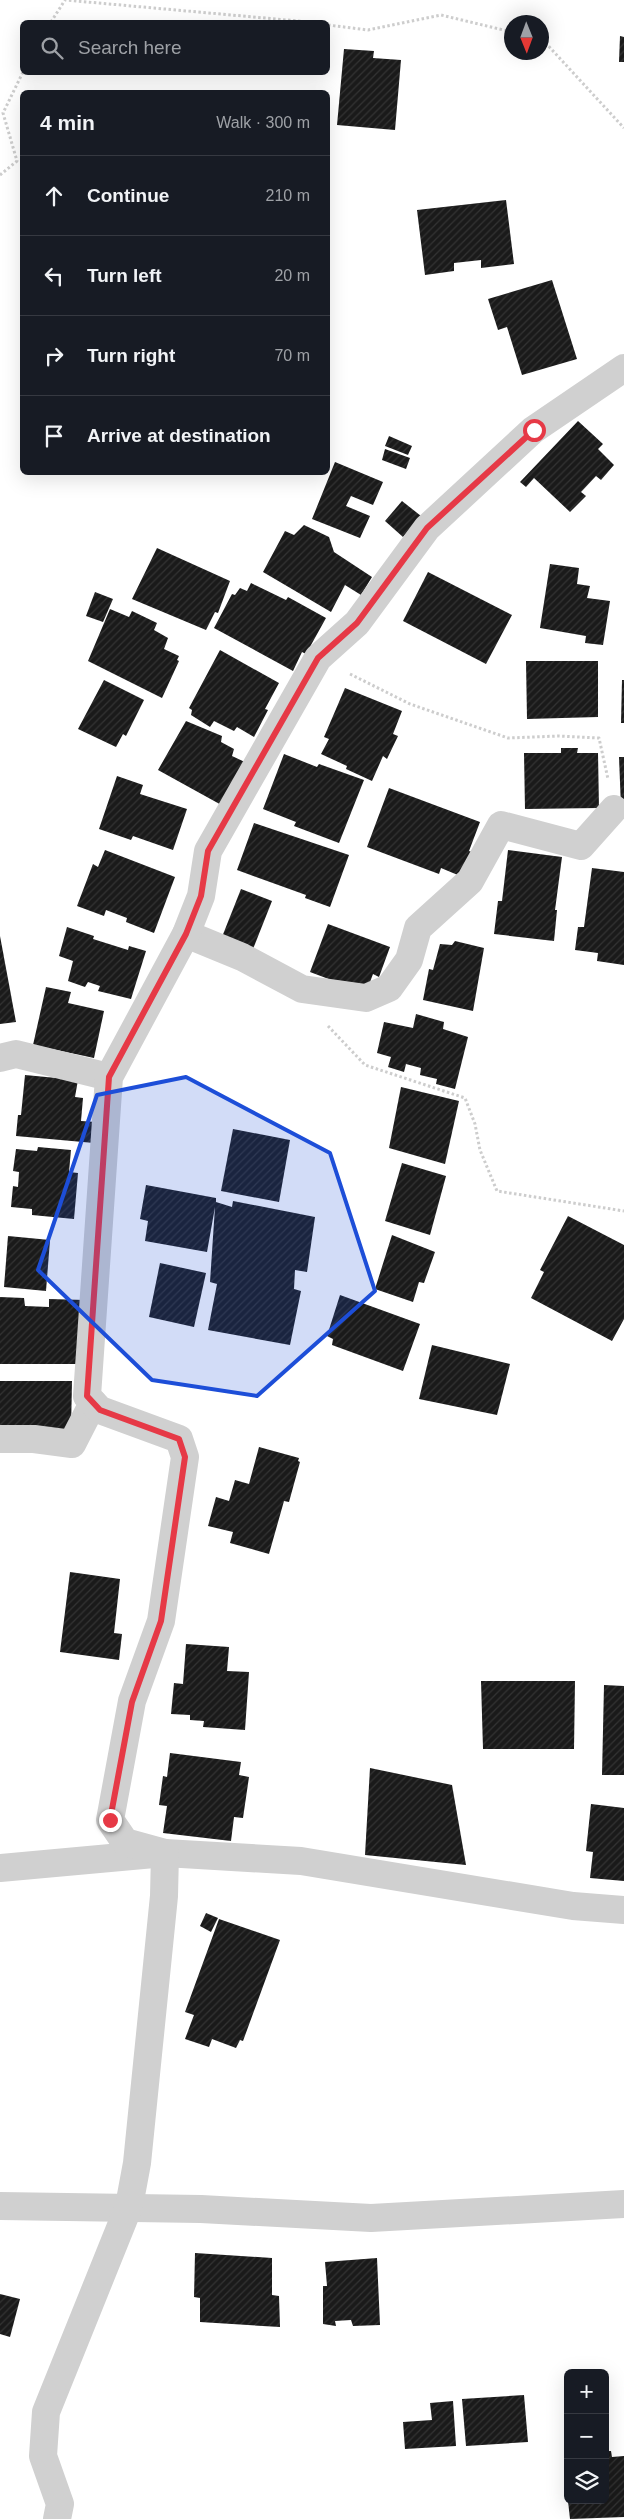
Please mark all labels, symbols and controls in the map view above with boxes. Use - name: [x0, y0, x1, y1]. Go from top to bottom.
- north arrow: [504, 15, 549, 60]
- search box: [20, 20, 330, 75]
- icon: search: [38, 34, 66, 62]
- text: Search here: [78, 37, 182, 58]
- text: 4 min: [40, 111, 95, 134]
- text: Walk · 300 m: [216, 114, 310, 131]
- icon: ahead: [40, 182, 68, 210]
- text: Continue: [87, 185, 169, 206]
- text: 210 m: [266, 187, 310, 204]
- icon: left: [40, 262, 68, 290]
- text: Turn left: [87, 265, 162, 286]
- text: 20 m: [274, 267, 310, 284]
- icon: right: [40, 342, 68, 370]
- text: Turn right: [87, 345, 175, 366]
- text: 70 m: [274, 347, 310, 364]
- route start: [523, 419, 546, 442]
- icon: arrive: [40, 422, 68, 450]
- text: Arrive at destination: [87, 425, 271, 446]
- route end: [99, 1809, 122, 1832]
- map controls: [564, 2369, 609, 2504]
- button: +: [564, 2369, 609, 2414]
- button: −: [564, 2414, 609, 2459]
- button: layers: [564, 2459, 609, 2504]

